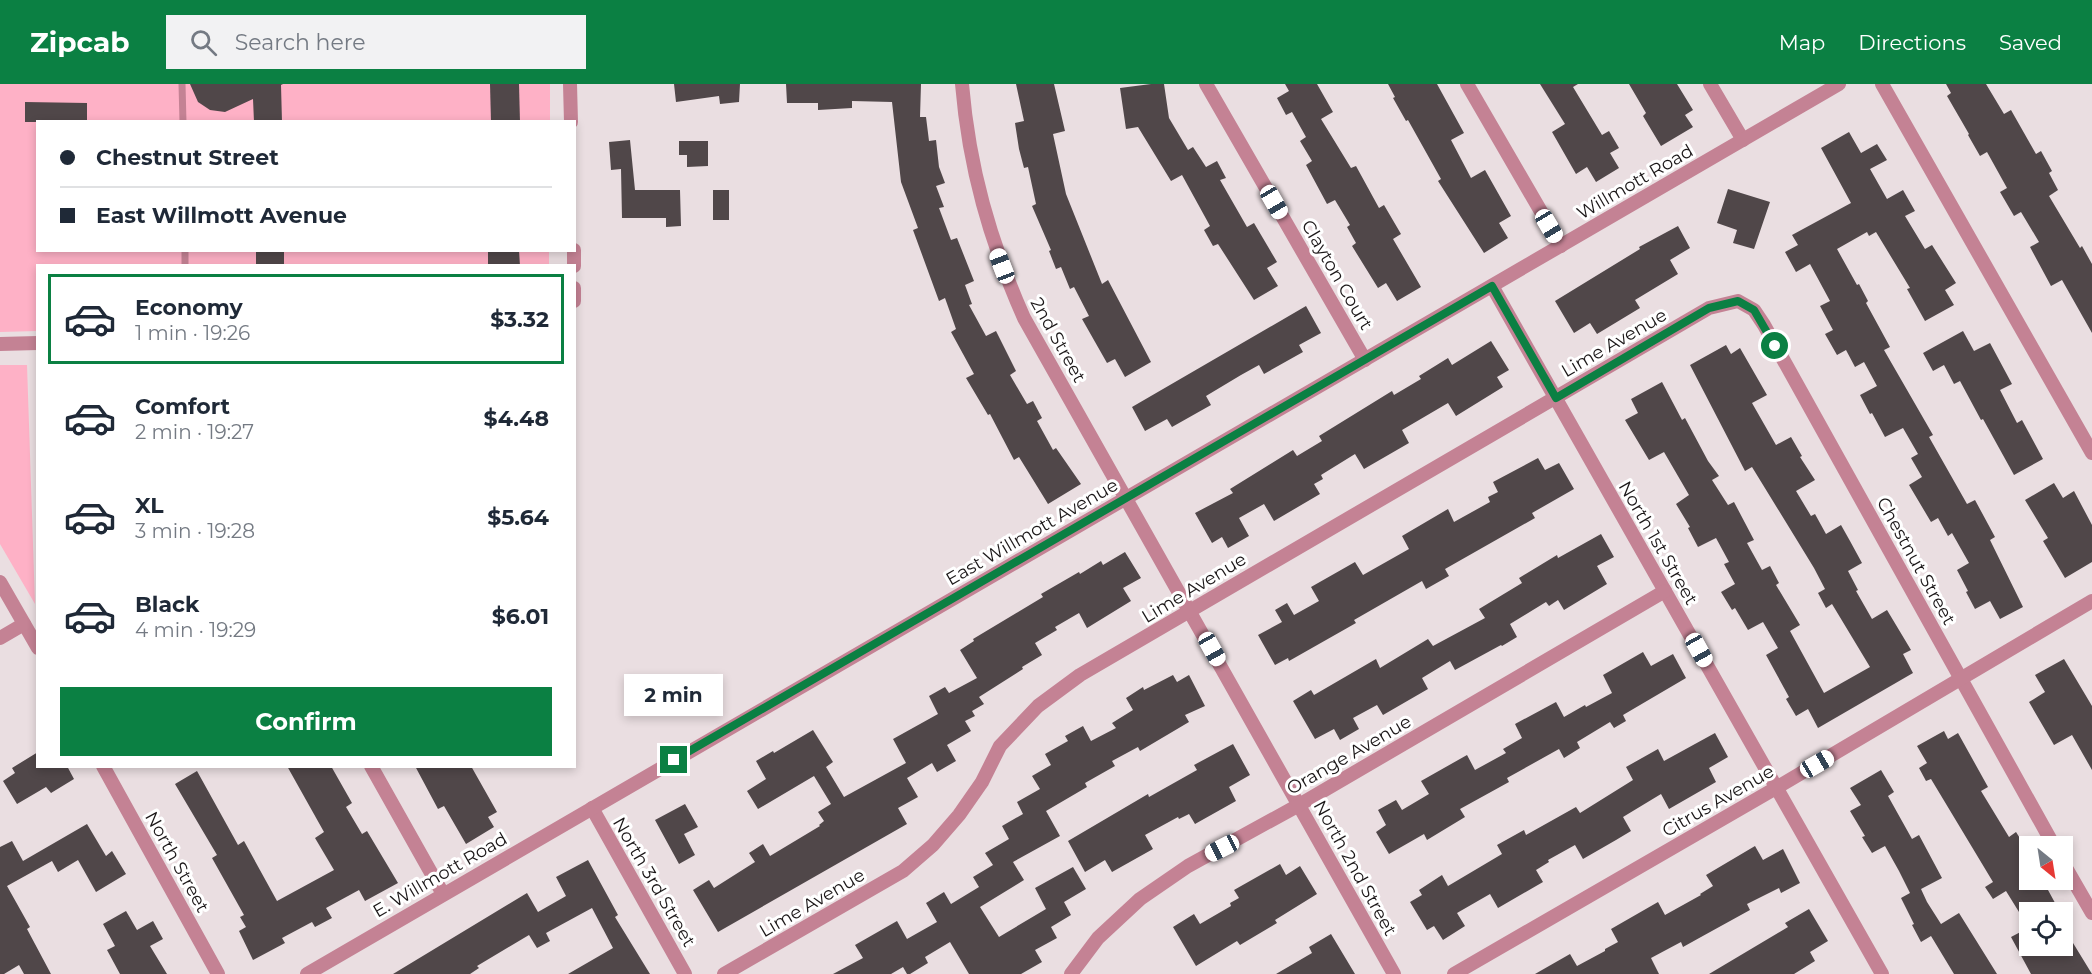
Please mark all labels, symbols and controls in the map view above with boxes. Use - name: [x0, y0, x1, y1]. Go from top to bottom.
- search box: [166, 15, 586, 69]
- text: Zipcab: [30, 25, 130, 59]
- icon: search: [187, 26, 220, 59]
- text: Search here: [235, 29, 366, 56]
- text: Map: [1779, 30, 1825, 55]
- text: Directions: [1858, 30, 1966, 55]
- text: Saved: [1999, 30, 2062, 55]
- street label: Willmott Road: [1573, 140, 1697, 224]
- text: Chestnut Street: [96, 144, 279, 171]
- car: [1257, 182, 1291, 222]
- text: East Willmott Avenue: [96, 202, 347, 229]
- car: [1532, 206, 1566, 246]
- street label: Clayton Court: [1297, 216, 1377, 334]
- car: [987, 246, 1017, 286]
- icon: car: [63, 292, 117, 346]
- text: Economy: [135, 294, 243, 321]
- street label: 2nd Street: [1026, 294, 1090, 386]
- street label: Lime Avenue: [1557, 304, 1671, 382]
- text: $3.32: [490, 306, 549, 333]
- text: 1 min · 19:26: [135, 321, 250, 345]
- route start: [1761, 332, 1788, 359]
- icon: car: [63, 391, 117, 445]
- text: Comfort: [135, 393, 230, 420]
- text: $4.48: [483, 405, 549, 432]
- text: 2 min · 19:27: [135, 420, 254, 444]
- street label: East Willmott Avenue: [942, 474, 1122, 590]
- street label: North 1st Street: [1614, 477, 1702, 609]
- icon: car: [63, 490, 117, 544]
- text: XL: [135, 492, 164, 519]
- street label: Chestnut Street: [1872, 493, 1960, 629]
- text: $5.64: [487, 504, 549, 531]
- text: 3 min · 19:28: [135, 519, 255, 543]
- street label: Lime Avenue: [1138, 548, 1250, 628]
- icon: car: [63, 589, 117, 643]
- text: Black: [135, 591, 199, 618]
- text: $6.01: [492, 603, 549, 630]
- text: 4 min · 19:29: [135, 618, 256, 642]
- car: [1195, 629, 1229, 669]
- car: [1682, 630, 1716, 670]
- callout: 2 min: [624, 673, 724, 715]
- text: 2 min: [644, 683, 703, 707]
- button: Confirm: [60, 687, 552, 756]
- street label: Orange Avenue: [1283, 710, 1415, 800]
- route end: [660, 746, 687, 773]
- car: [1797, 747, 1837, 781]
- street label: Citrus Avenue: [1658, 760, 1778, 842]
- street label: North 2nd Street: [1309, 796, 1401, 940]
- street label: North Street: [140, 808, 214, 916]
- street label: North 3rd Street: [608, 813, 700, 951]
- street label: E. Willmott Road: [369, 828, 511, 922]
- car: [1202, 832, 1242, 864]
- north arrow: [2019, 836, 2073, 890]
- map controls: [2019, 836, 2073, 956]
- street label: Lime Avenue: [755, 864, 869, 942]
- button: locate: [2019, 902, 2073, 956]

